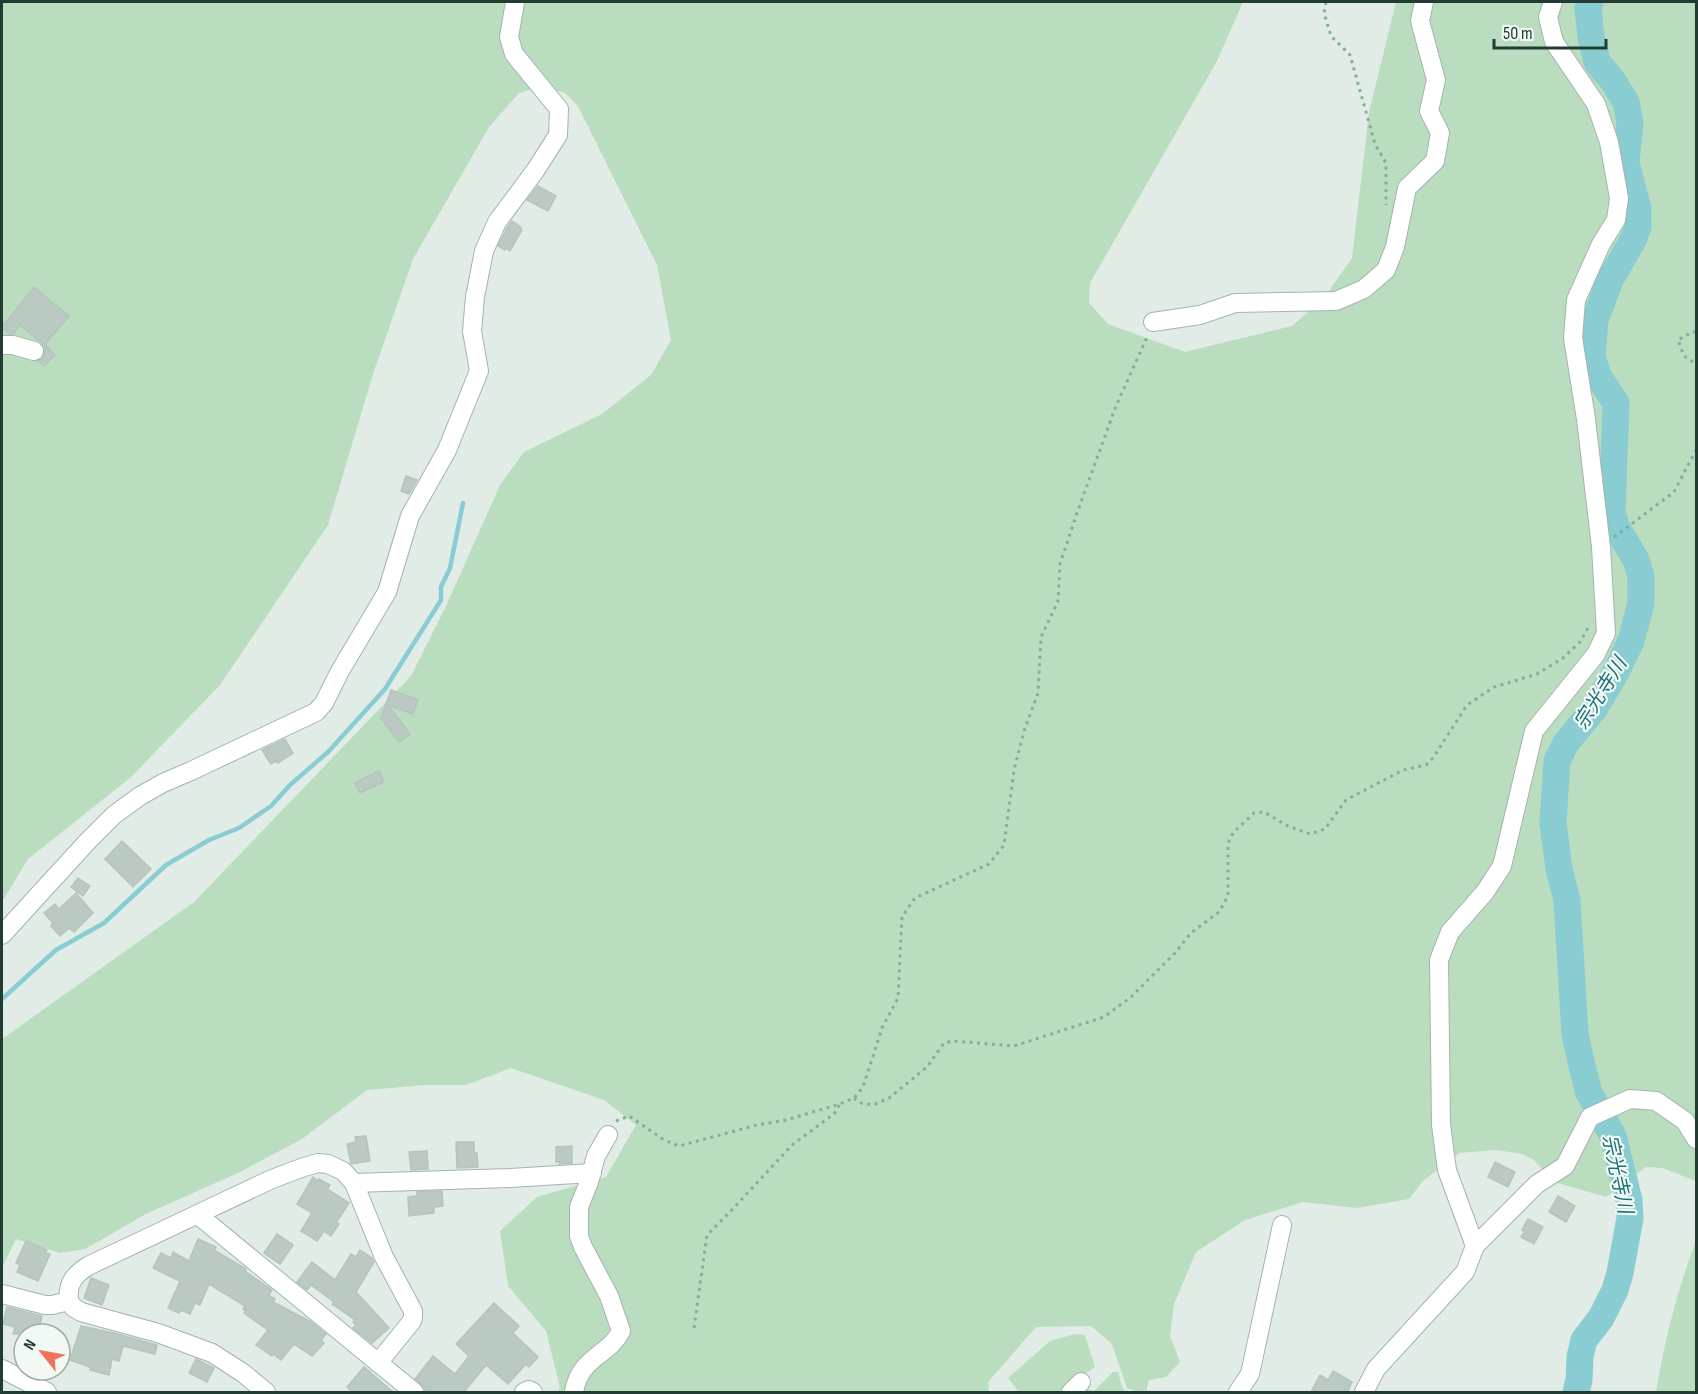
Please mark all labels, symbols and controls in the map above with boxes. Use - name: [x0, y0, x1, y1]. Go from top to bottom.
- scale bar: [1494, 12, 1606, 50]
- text: 50 m: [1503, 23, 1533, 44]
- water label: 宗光寺川: [1569, 652, 1633, 734]
- water label: 宗光寺川: [1597, 1133, 1637, 1218]
- north arrow: [12, 1322, 72, 1382]
- text: N: [20, 1336, 41, 1354]

